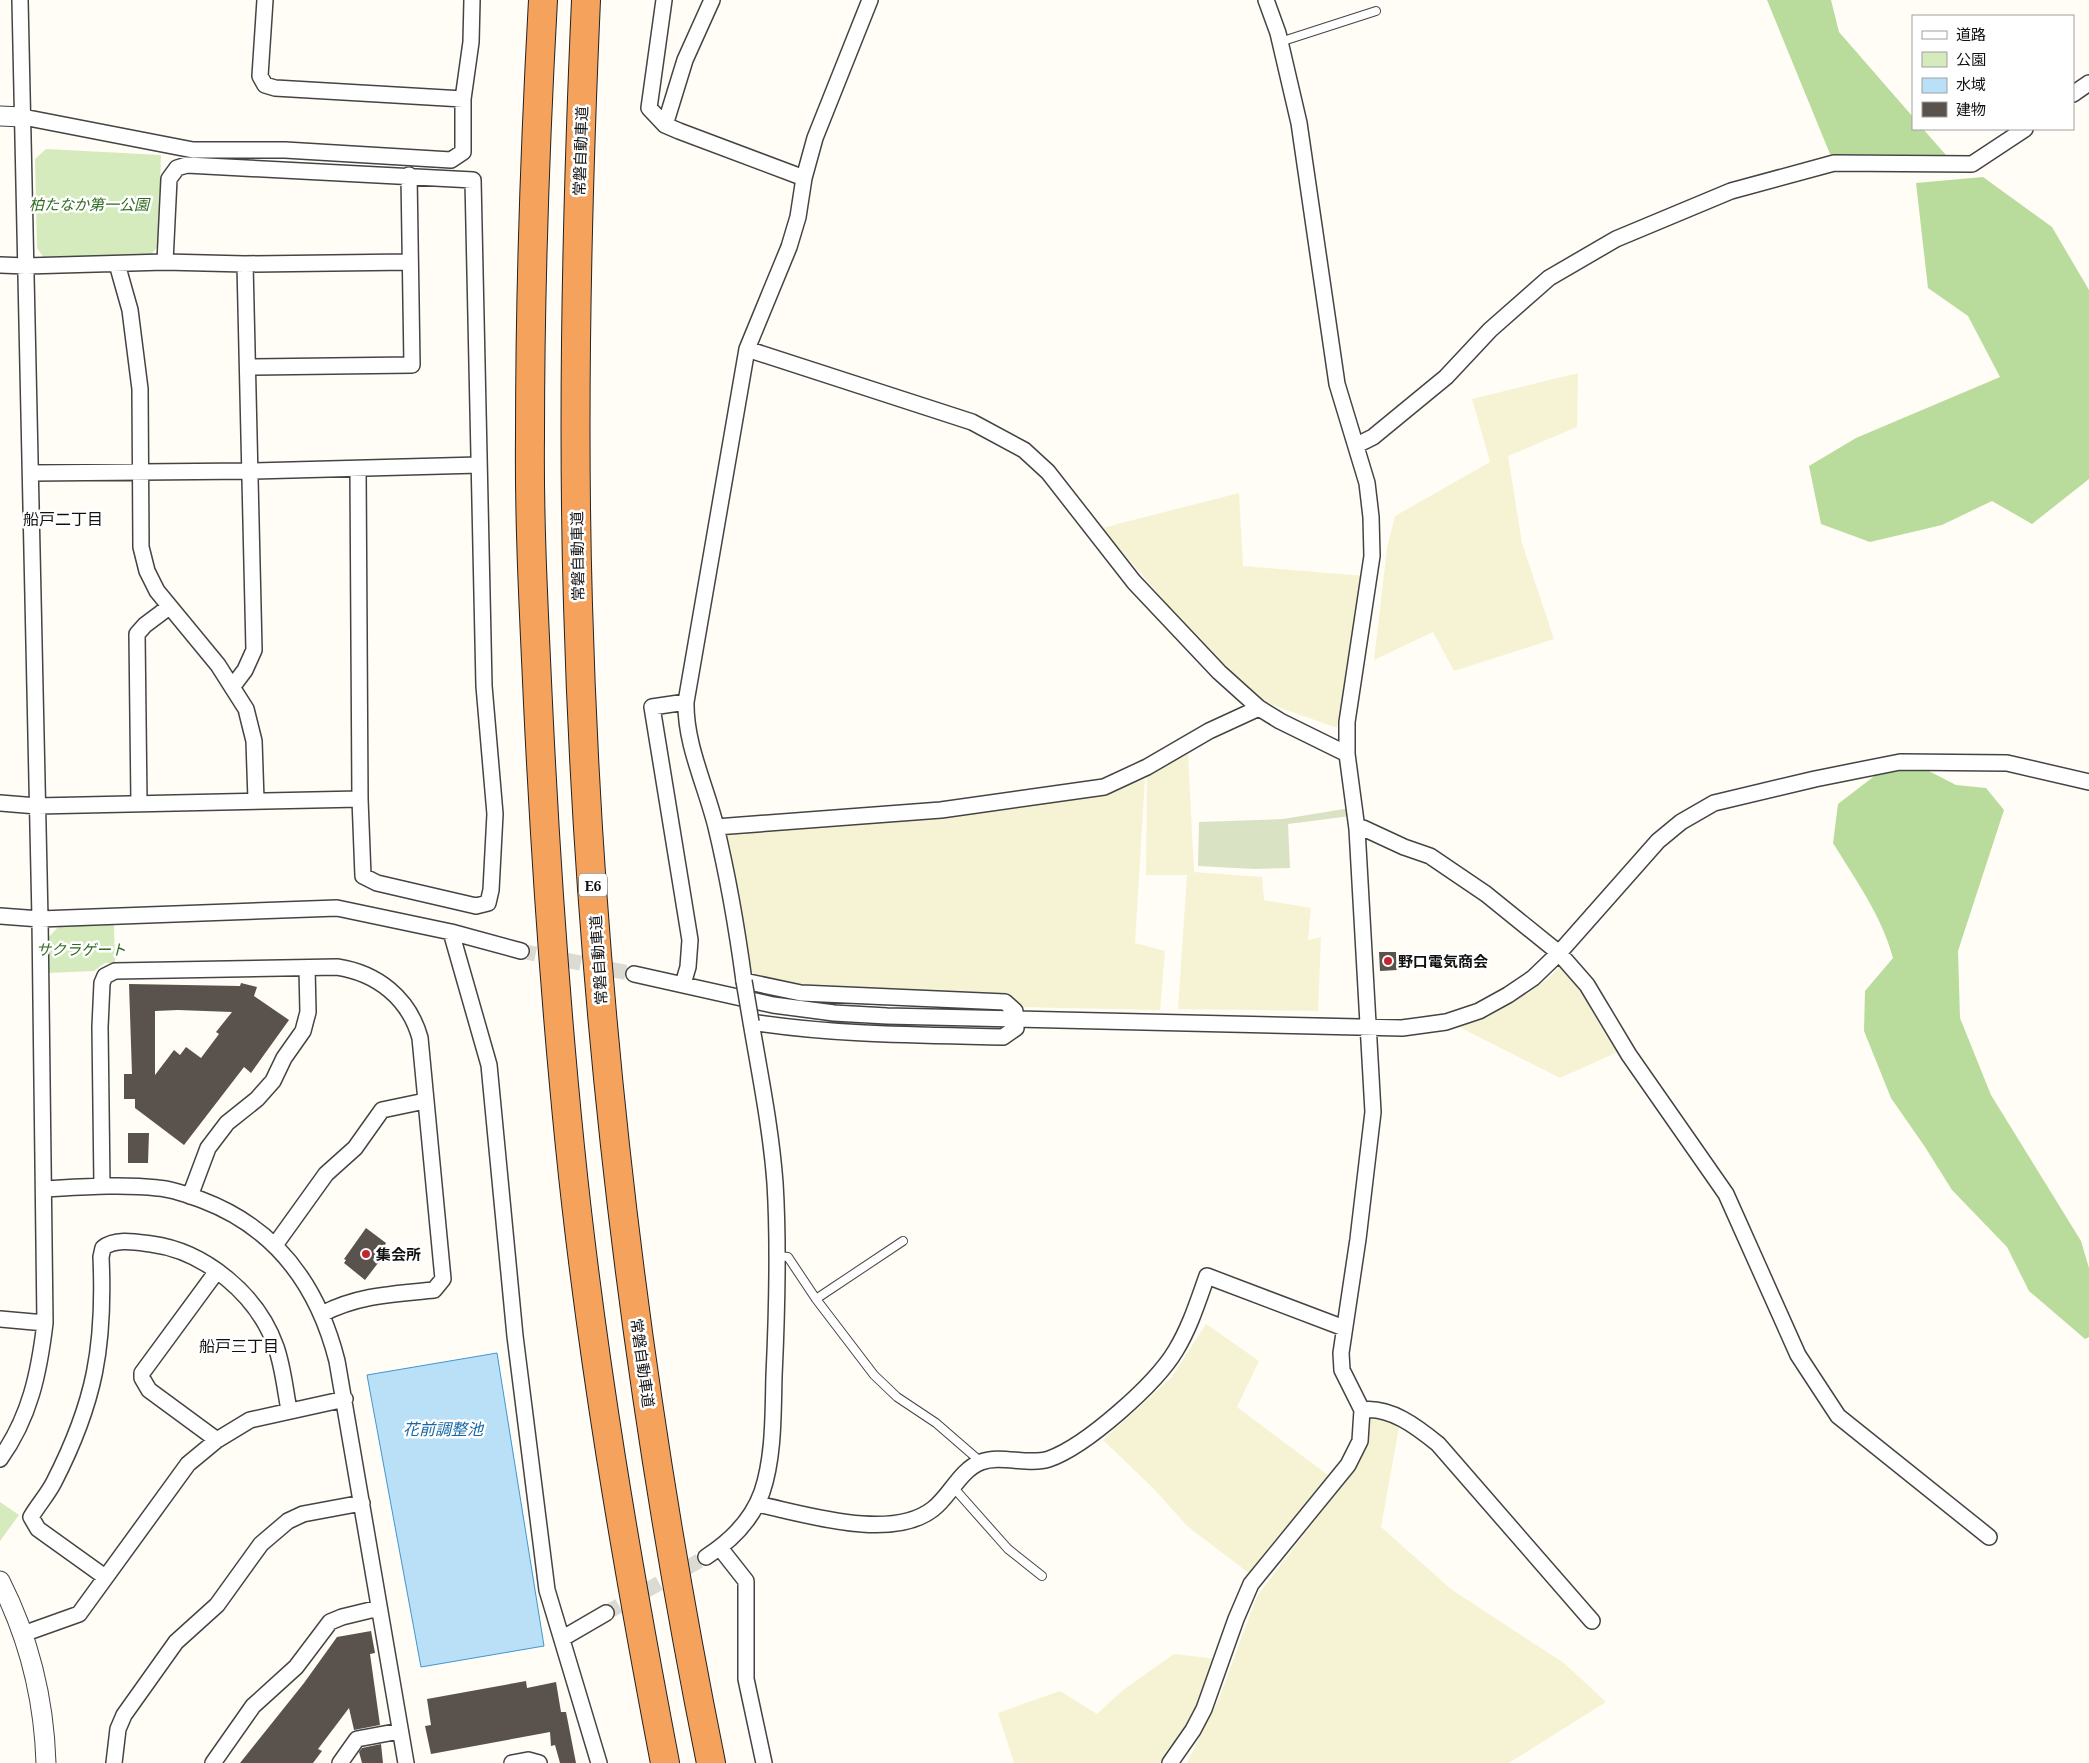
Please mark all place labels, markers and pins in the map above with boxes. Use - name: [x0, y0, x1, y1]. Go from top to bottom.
- place label: 野口電気商会: [1398, 951, 1488, 971]
- marker: 野口電気商会: [1382, 955, 1394, 967]
- place label: 集会所: [375, 1244, 421, 1264]
- marker: 集会所: [360, 1248, 372, 1260]

